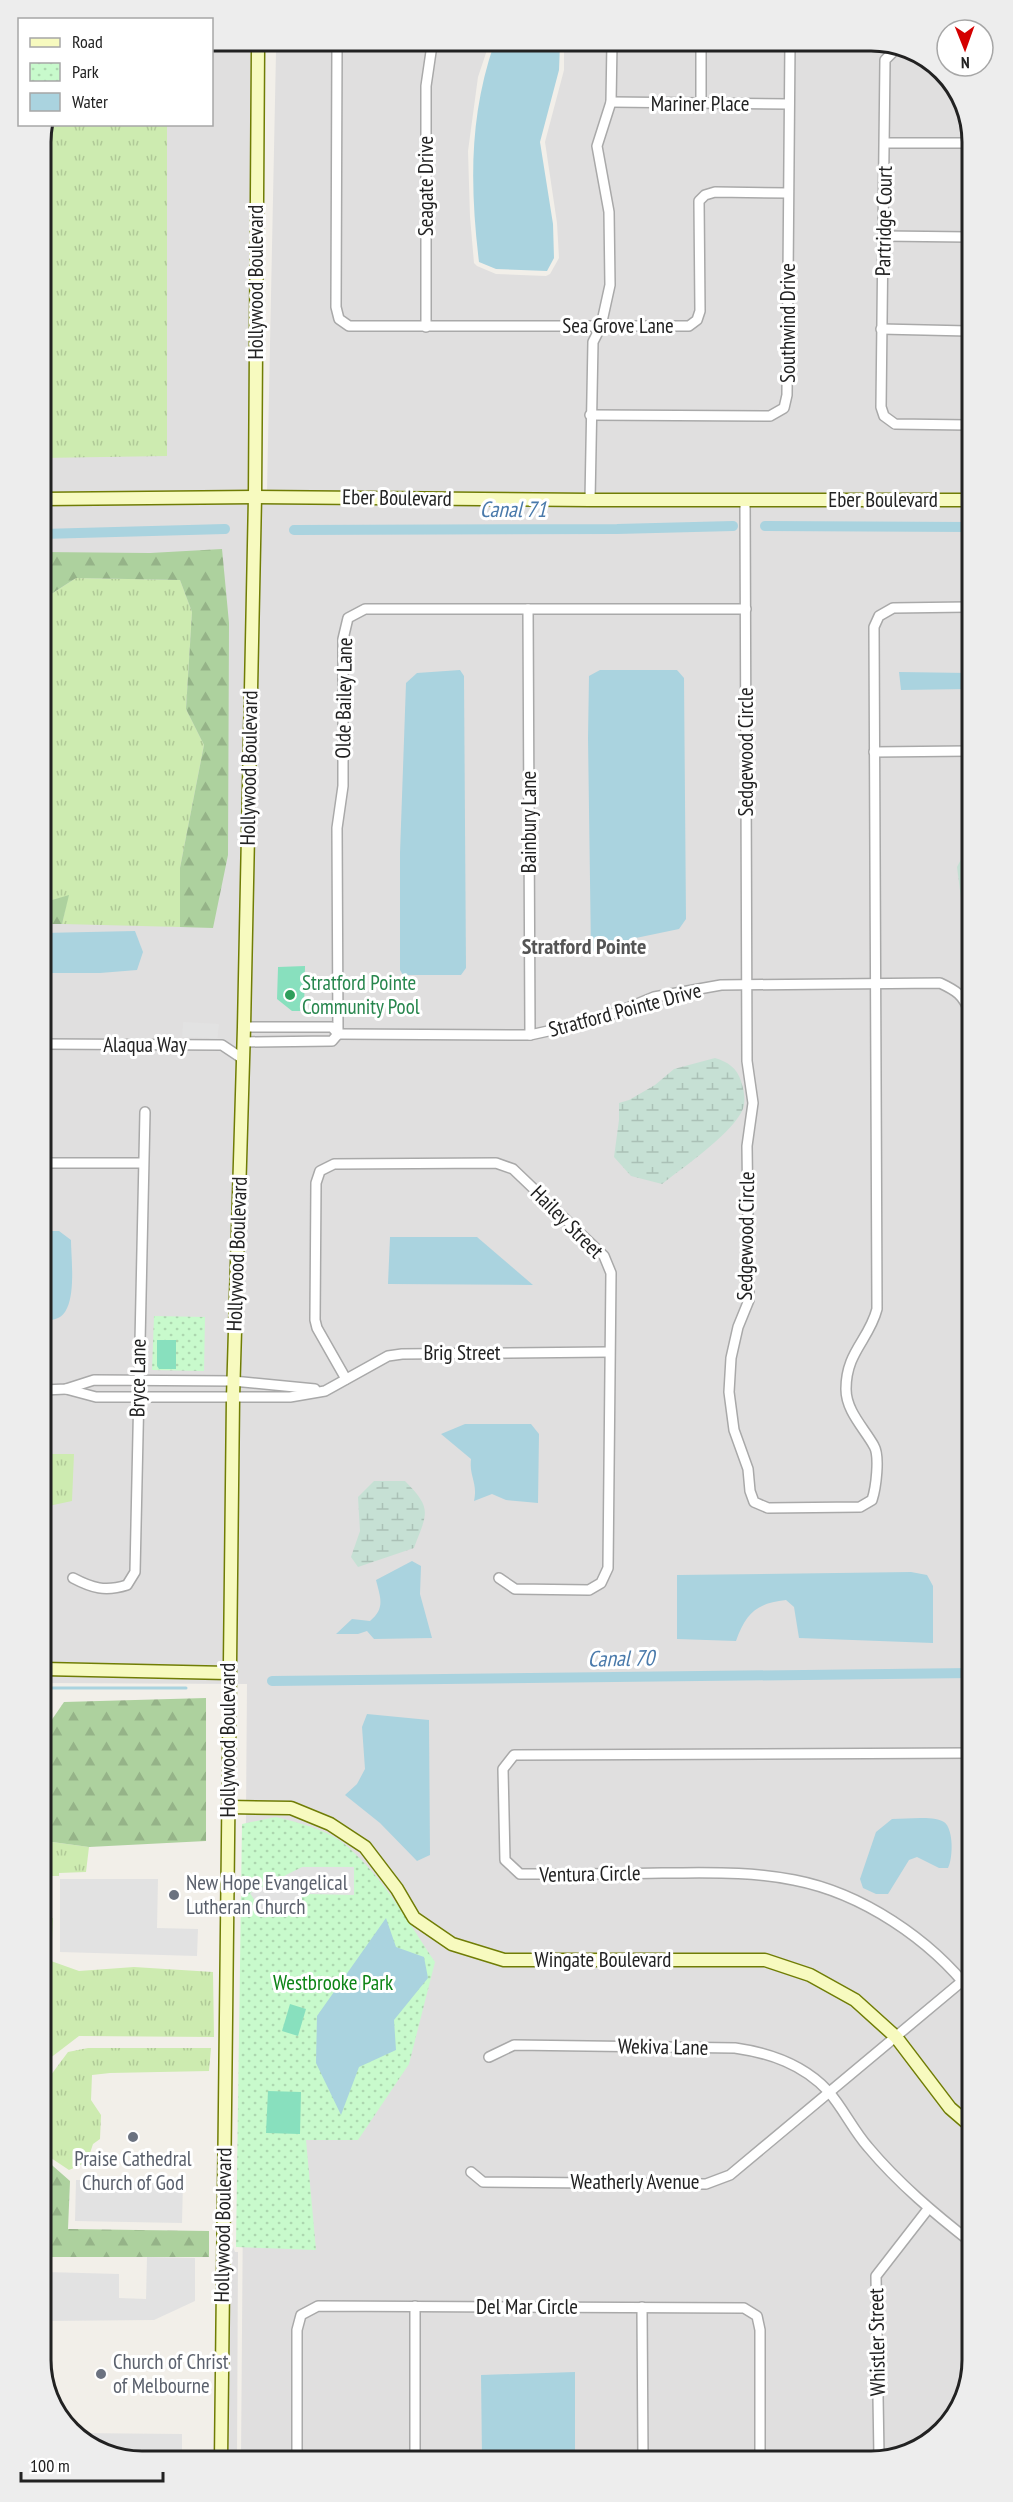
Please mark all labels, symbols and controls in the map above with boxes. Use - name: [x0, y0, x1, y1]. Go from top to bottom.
- legend: [18, 18, 213, 126]
- north arrow: [935, 18, 995, 78]
- text: Road: [72, 30, 103, 53]
- text: N: [961, 53, 970, 73]
- text: Park: [72, 60, 99, 83]
- text: Water: [72, 90, 108, 113]
- street label: Mariner Place: [651, 90, 749, 117]
- street label: Seagate Drive: [412, 136, 439, 236]
- street label: Partridge Court: [869, 165, 898, 276]
- street label: Hollywood Boulevard: [242, 205, 269, 359]
- street label: Southwind Drive: [774, 263, 801, 383]
- street label: Sea Grove Lane: [562, 312, 674, 339]
- street label: Eber Boulevard: [342, 483, 452, 512]
- street label: Eber Boulevard: [828, 486, 938, 513]
- water label: Canal 71: [480, 495, 547, 523]
- street label: Olde Bailey Lane: [329, 637, 358, 759]
- street label: Sedgewood Circle: [732, 687, 759, 817]
- street label: Hollywood Boulevard: [234, 690, 263, 846]
- street label: Bainbury Lane: [515, 771, 542, 873]
- district label: Stratford Pointe: [522, 932, 646, 960]
- place label: Stratford Pointe Community Pool: [302, 969, 420, 1020]
- street label: Stratford Pointe Drive: [546, 976, 704, 1043]
- marker: Stratford Pointe Community Pool: [283, 988, 297, 1002]
- street label: Alaqua Way: [103, 1031, 187, 1058]
- street label: Sedgewood Circle: [731, 1171, 760, 1301]
- street label: Hollywood Boulevard: [220, 1176, 253, 1332]
- street label: Hailey Street: [525, 1179, 610, 1264]
- street label: Bryce Lane: [123, 1339, 152, 1417]
- street label: Brig Street: [423, 1339, 501, 1366]
- water label: Canal 70: [587, 1643, 657, 1673]
- street label: Hollywood Boulevard: [214, 1663, 241, 1817]
- street label: Ventura Circle: [538, 1859, 641, 1888]
- place label: New Hope Evangelical Lutheran Church: [186, 1869, 348, 1920]
- marker: New Hope Evangelical Lutheran Church: [167, 1888, 181, 1902]
- street label: Wingate Boulevard: [535, 1946, 671, 1973]
- park label: Westbrooke Park: [273, 1969, 393, 1996]
- street label: Wekiva Lane: [618, 2032, 708, 2061]
- marker: Praise Cathedral Church of God: [126, 2130, 140, 2144]
- place label: Praise Cathedral Church of God: [74, 2145, 192, 2196]
- street label: Hollywood Boulevard: [208, 2147, 237, 2303]
- street label: Weatherly Avenue: [570, 2168, 700, 2195]
- street label: Whistler Street: [862, 2288, 891, 2396]
- street label: Del Mar Circle: [476, 2293, 578, 2320]
- place label: Church of Christ of Melbourne: [113, 2348, 229, 2399]
- marker: Church of Christ of Melbourne: [94, 2367, 108, 2381]
- scale bar: [21, 2445, 164, 2483]
- text: 100 m: [30, 2454, 70, 2477]

